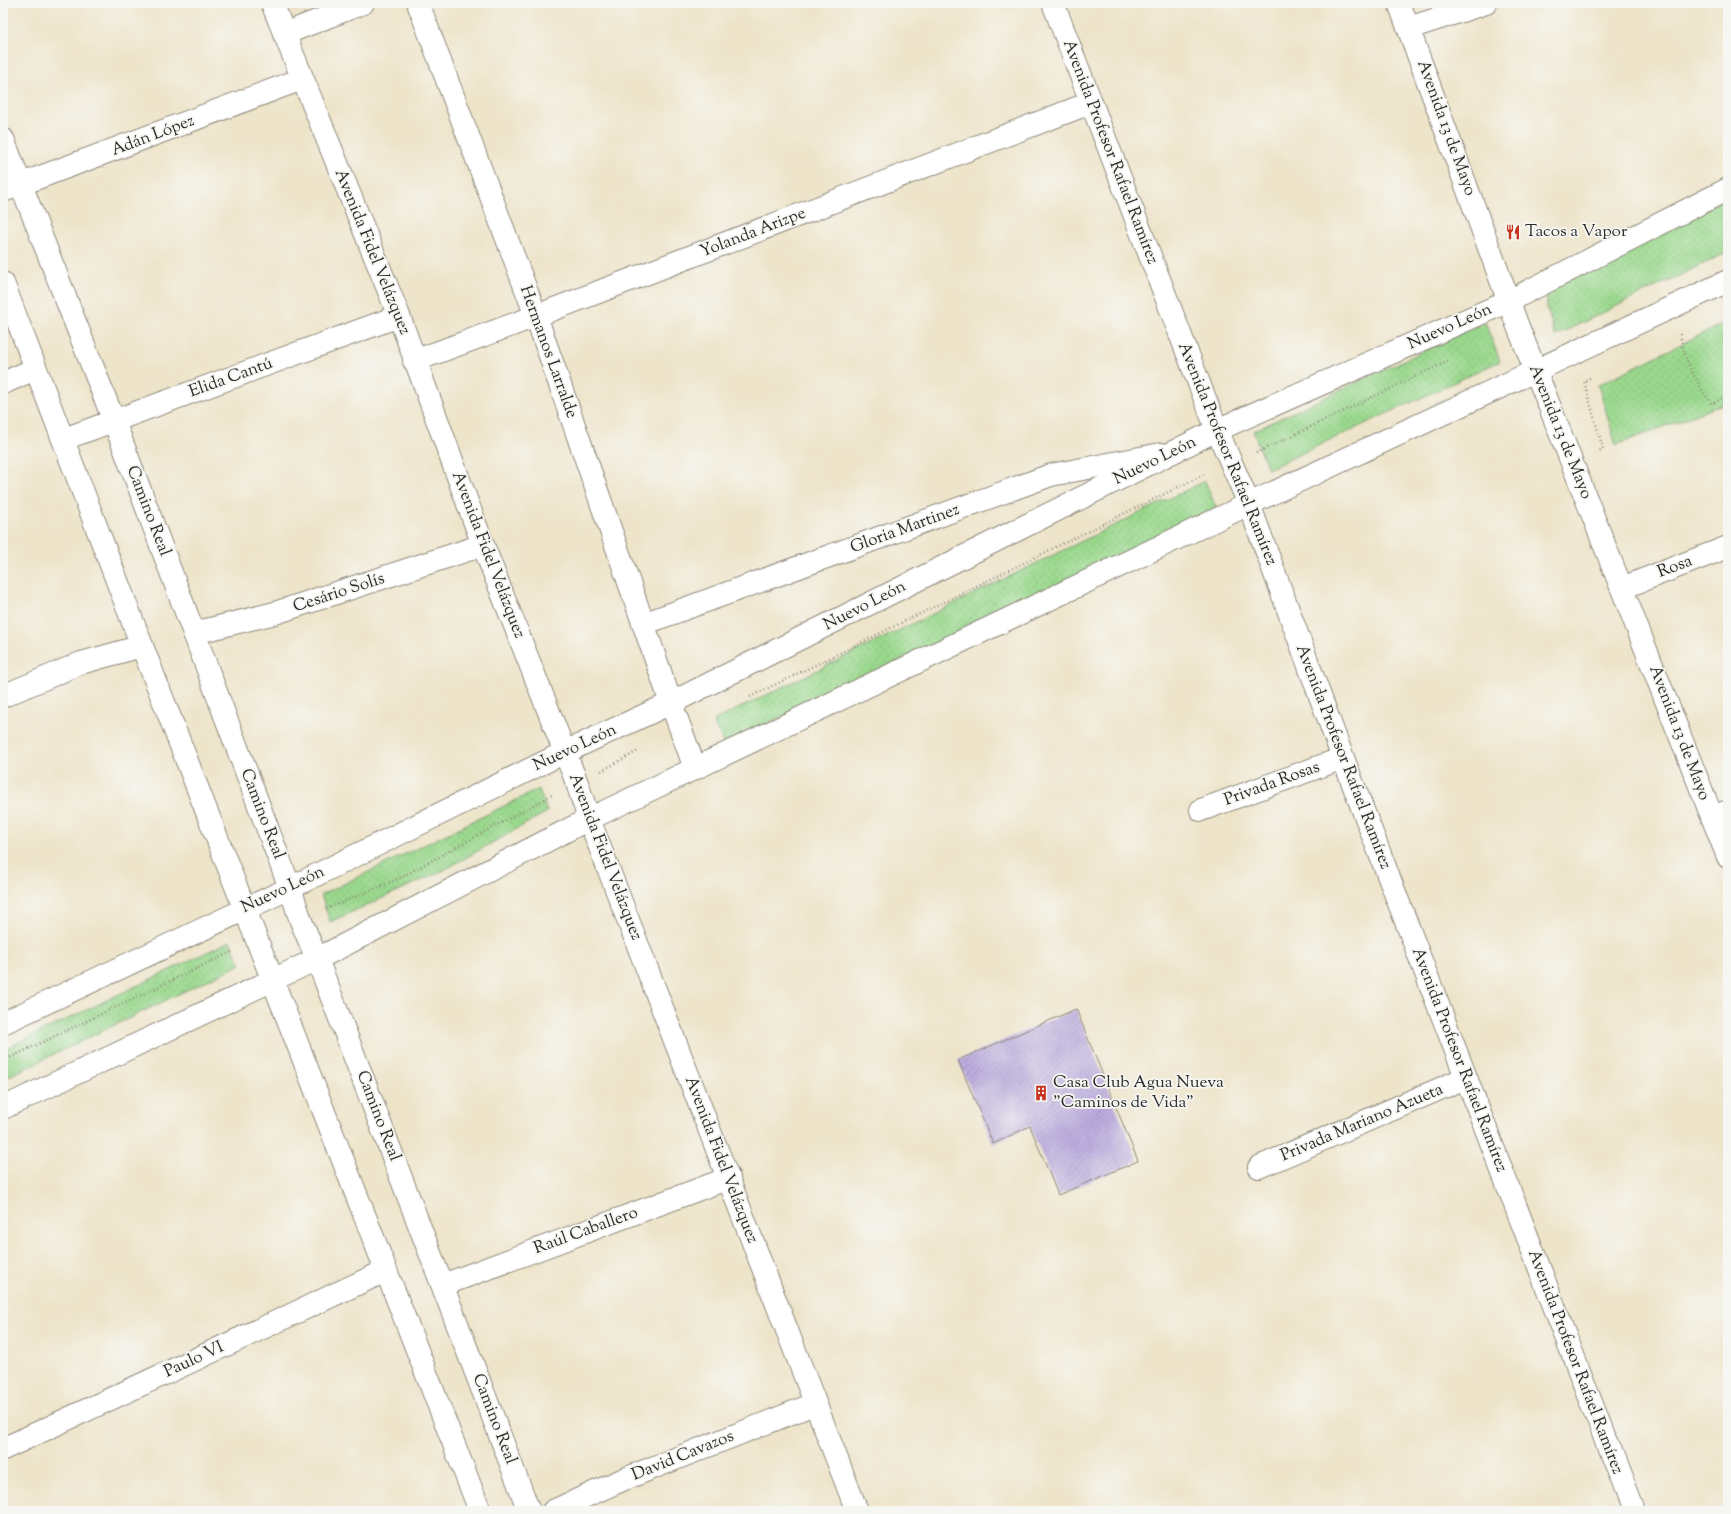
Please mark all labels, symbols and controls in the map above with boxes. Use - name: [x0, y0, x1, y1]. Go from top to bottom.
- street label: Avenida Profesor Rafael Ramírez: [1056, 36, 1164, 268]
- street label: Avenida 13 de Mayo: [1410, 57, 1482, 199]
- street label: Adán López: [108, 109, 198, 163]
- street label: Avenida Fidel Velázquez: [328, 165, 416, 339]
- street label: Yolanda Arizpe: [697, 202, 809, 264]
- place label: Tacos a Vapor: [1525, 220, 1628, 244]
- restaurant icon: Tacos a Vapor: [1504, 223, 1522, 241]
- street label: Hermanos Larralde: [513, 282, 583, 422]
- street label: Nuevo León: [1404, 298, 1496, 356]
- street label: Avenida Profesor Rafael Ramírez: [1171, 339, 1283, 569]
- street label: Elida Cantú: [186, 352, 276, 404]
- street label: Avenida 13 de Mayo: [1522, 361, 1598, 503]
- street label: Nuevo León: [1109, 431, 1201, 491]
- street label: Camino Real: [120, 462, 176, 560]
- street label: Avenida Fidel Velázquez: [445, 468, 531, 642]
- street label: Gloria Martinez: [847, 498, 963, 560]
- street label: Rosa: [1654, 549, 1696, 585]
- street label: Cesário Solís: [290, 567, 388, 619]
- street label: Nuevo León: [820, 575, 910, 637]
- street label: Avenida Profesor Rafael Ramírez: [1289, 641, 1397, 873]
- street label: Avenida 13 de Mayo: [1642, 662, 1716, 804]
- street label: Nuevo León: [529, 718, 621, 778]
- street label: Privada Rosas: [1221, 755, 1323, 812]
- street label: Camino Real: [234, 765, 290, 863]
- street label: Avenida Fidel Velázquez: [562, 770, 648, 944]
- street label: Nuevo León: [237, 860, 329, 920]
- street label: Avenida Profesor Rafael Ramírez: [1405, 944, 1513, 1176]
- street label: Camino Real: [350, 1067, 406, 1165]
- place label: Casa Club Agua Nueva "Caminos de Vida": [1053, 1071, 1224, 1115]
- street label: Avenida Fidel Velázquez: [678, 1073, 764, 1247]
- street label: Privada Mariano Azueta: [1277, 1078, 1447, 1168]
- building icon: Casa Club Agua Nueva "Caminos de Vida": [1032, 1084, 1050, 1102]
- street label: Raúl Caballero: [531, 1201, 641, 1261]
- street label: Avenida Profesor Rafael Ramírez: [1521, 1246, 1629, 1478]
- street label: Paulo VI: [160, 1336, 228, 1384]
- street label: Camino Real: [466, 1370, 522, 1468]
- street label: David Cavazos: [628, 1425, 738, 1487]

